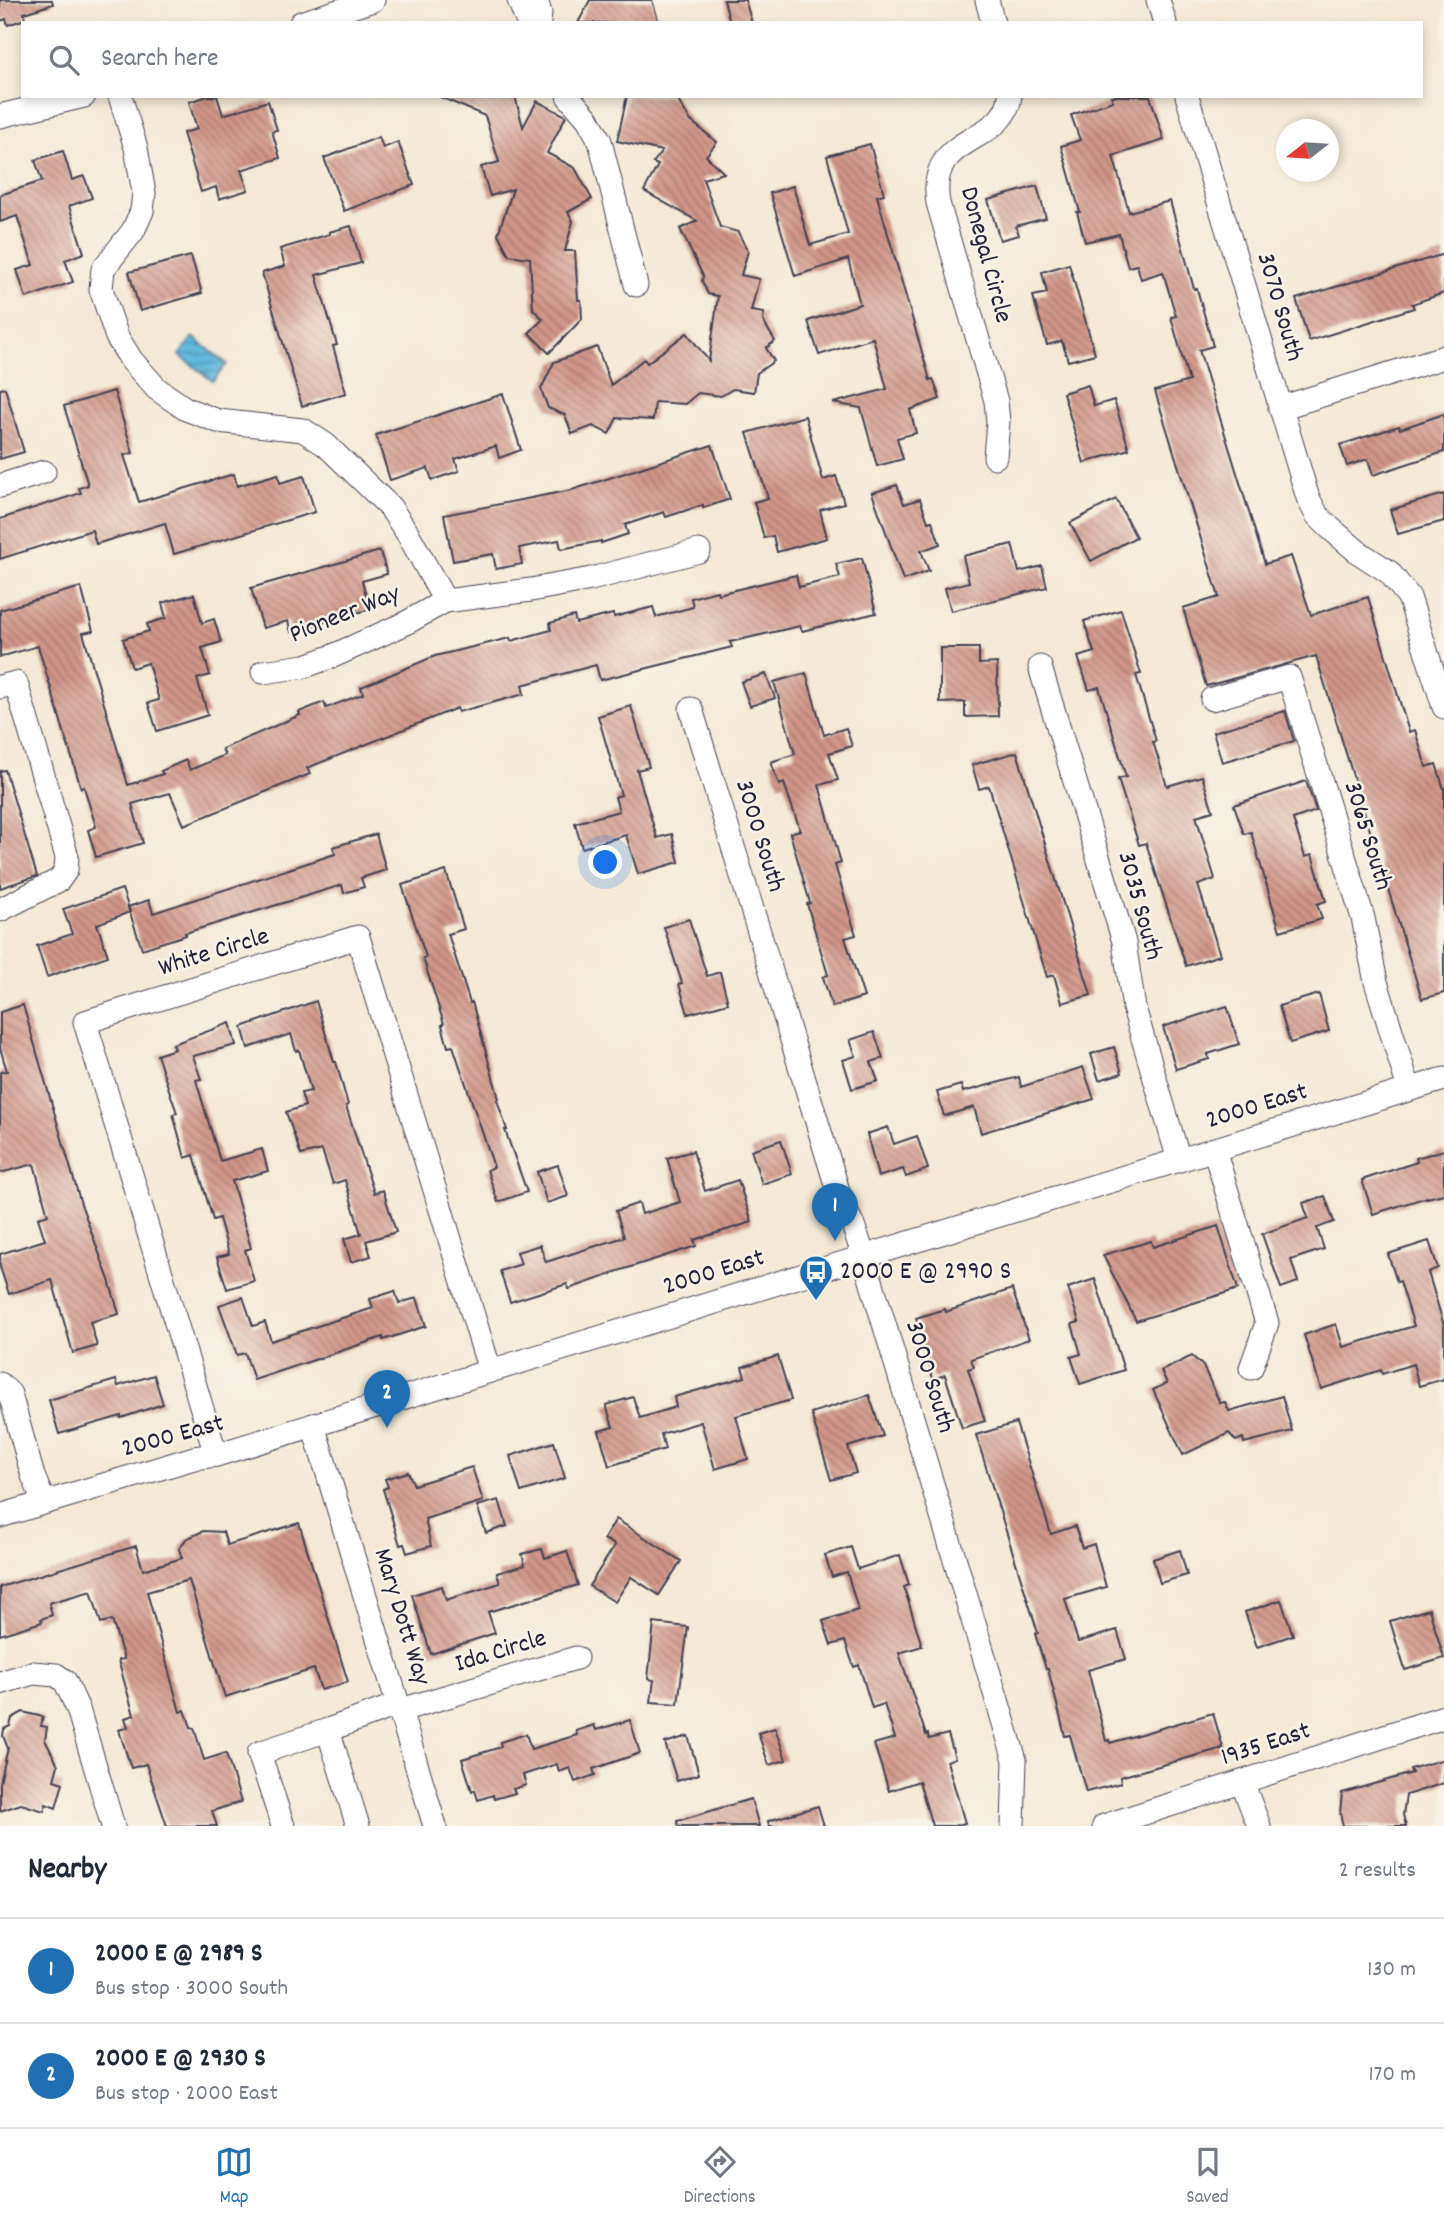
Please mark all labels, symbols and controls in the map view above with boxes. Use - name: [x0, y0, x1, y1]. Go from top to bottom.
- search box: [21, 21, 1423, 98]
- icon: search: [45, 41, 83, 79]
- text: Search here: [101, 41, 219, 78]
- north arrow: [1276, 119, 1339, 182]
- street label: Donegal Circle: [949, 183, 1021, 327]
- street label: 3070 South: [1246, 248, 1312, 366]
- street label: Pioneer Way: [284, 576, 406, 654]
- street label: 3000 South: [724, 775, 794, 897]
- street label: 3065 South: [1333, 777, 1401, 895]
- your location: [588, 845, 622, 879]
- street label: 3035 South: [1107, 848, 1171, 964]
- street label: White Circle: [154, 919, 274, 987]
- street label: 2000 East: [1202, 1074, 1313, 1140]
- pin: 1: [812, 1183, 858, 1241]
- street label: 2000 East: [659, 1240, 770, 1306]
- bus stop icon: 2000 E @ 2990 S: [797, 1253, 835, 1302]
- place label: 2000 E @ 2990 S: [840, 1254, 1011, 1291]
- street label: 3000 South: [894, 1316, 964, 1438]
- pin: 2: [364, 1370, 410, 1428]
- street label: 2000 East: [118, 1406, 229, 1468]
- street label: Mary Dott Way: [363, 1544, 439, 1690]
- street label: Ida Circle: [451, 1621, 551, 1683]
- street label: 1935 East: [1217, 1713, 1316, 1777]
- text: Nearby: [28, 1850, 106, 1893]
- text: 2 results: [1339, 1855, 1416, 1888]
- text: 2000 E @ 2989 S: [95, 1936, 262, 1973]
- text: 1: [48, 1954, 54, 1987]
- text: 130 m: [1367, 1954, 1416, 1987]
- text: Bus stop · 3000 South: [95, 1973, 288, 2006]
- text: 2000 E @ 2930 S: [95, 2041, 266, 2078]
- text: 2: [46, 2059, 56, 2092]
- text: 170 m: [1369, 2059, 1416, 2092]
- text: Bus stop · 2000 East: [95, 2078, 278, 2111]
- tab: Map: [215, 2143, 253, 2212]
- tab: Directions: [684, 2143, 756, 2212]
- tab: Saved: [1186, 2143, 1229, 2212]

